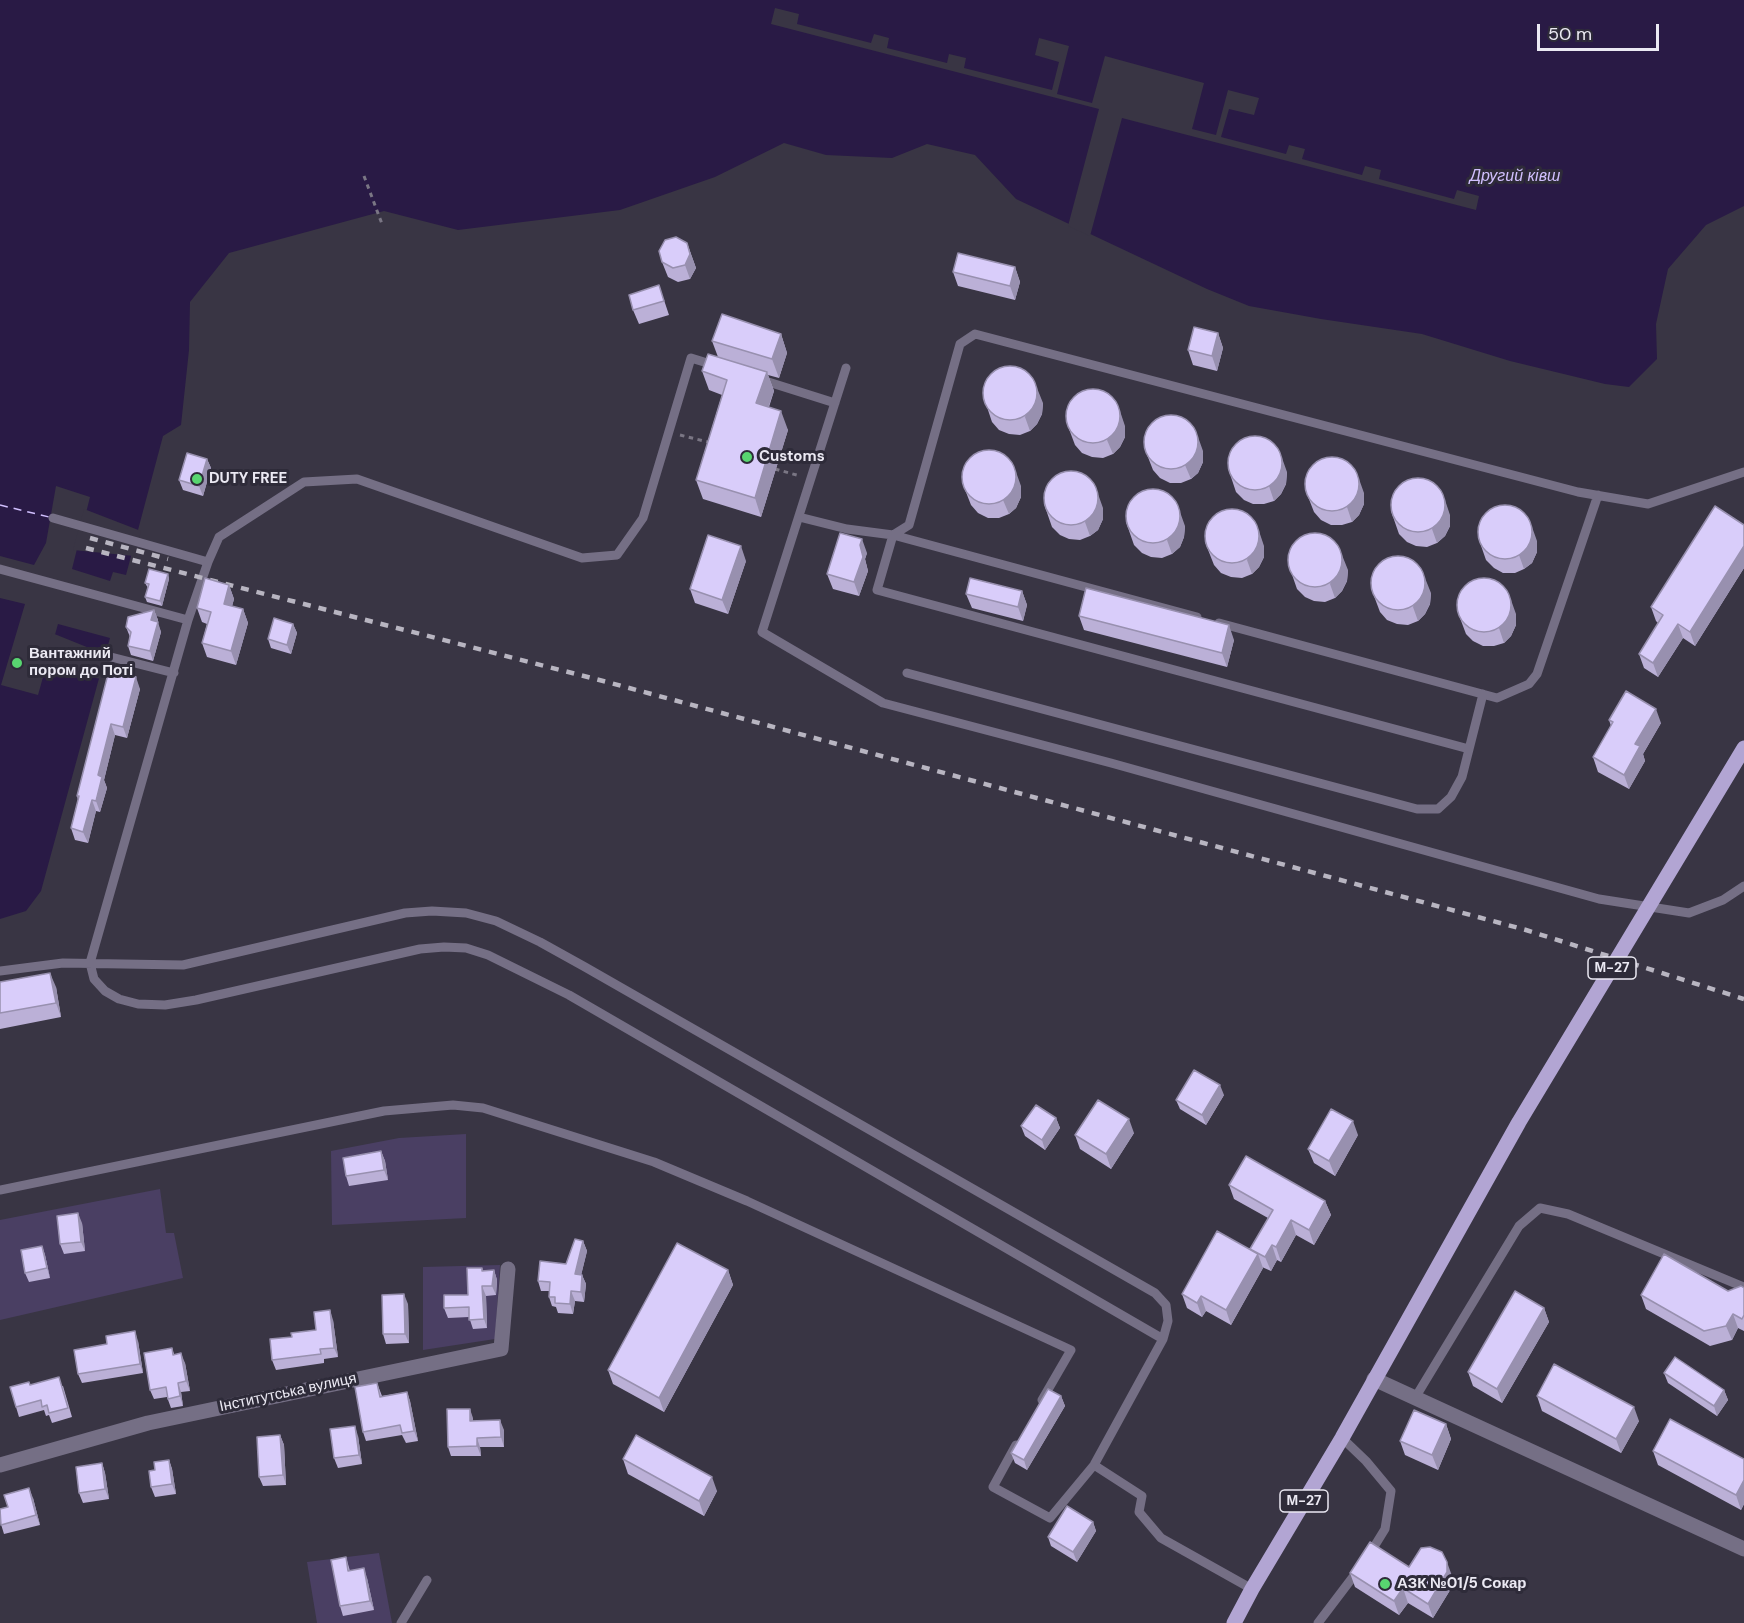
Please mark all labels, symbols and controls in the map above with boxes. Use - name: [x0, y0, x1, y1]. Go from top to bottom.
- scale bar: [1540, 12, 1662, 50]
- text: 50 m: [1548, 22, 1592, 46]
- water label: Другий ківш: [1470, 167, 1560, 187]
- place label: Customs: [759, 448, 825, 466]
- marker: Customs: [740, 450, 754, 464]
- place label: DUTY FREE: [209, 470, 287, 488]
- marker: DUTY FREE: [190, 472, 204, 486]
- place label: Вантажний пором до Поті: [29, 645, 133, 680]
- marker: Вантажний пором до Поті: [10, 656, 24, 670]
- road number: М-27: [1588, 957, 1636, 979]
- street label: Інститутська вулиця: [218, 1370, 358, 1416]
- road number: М-27: [1280, 1490, 1328, 1512]
- place label: АЗК №01/5 Сокар: [1397, 1575, 1526, 1593]
- marker: АЗК №01/5 Сокар: [1378, 1577, 1392, 1591]

